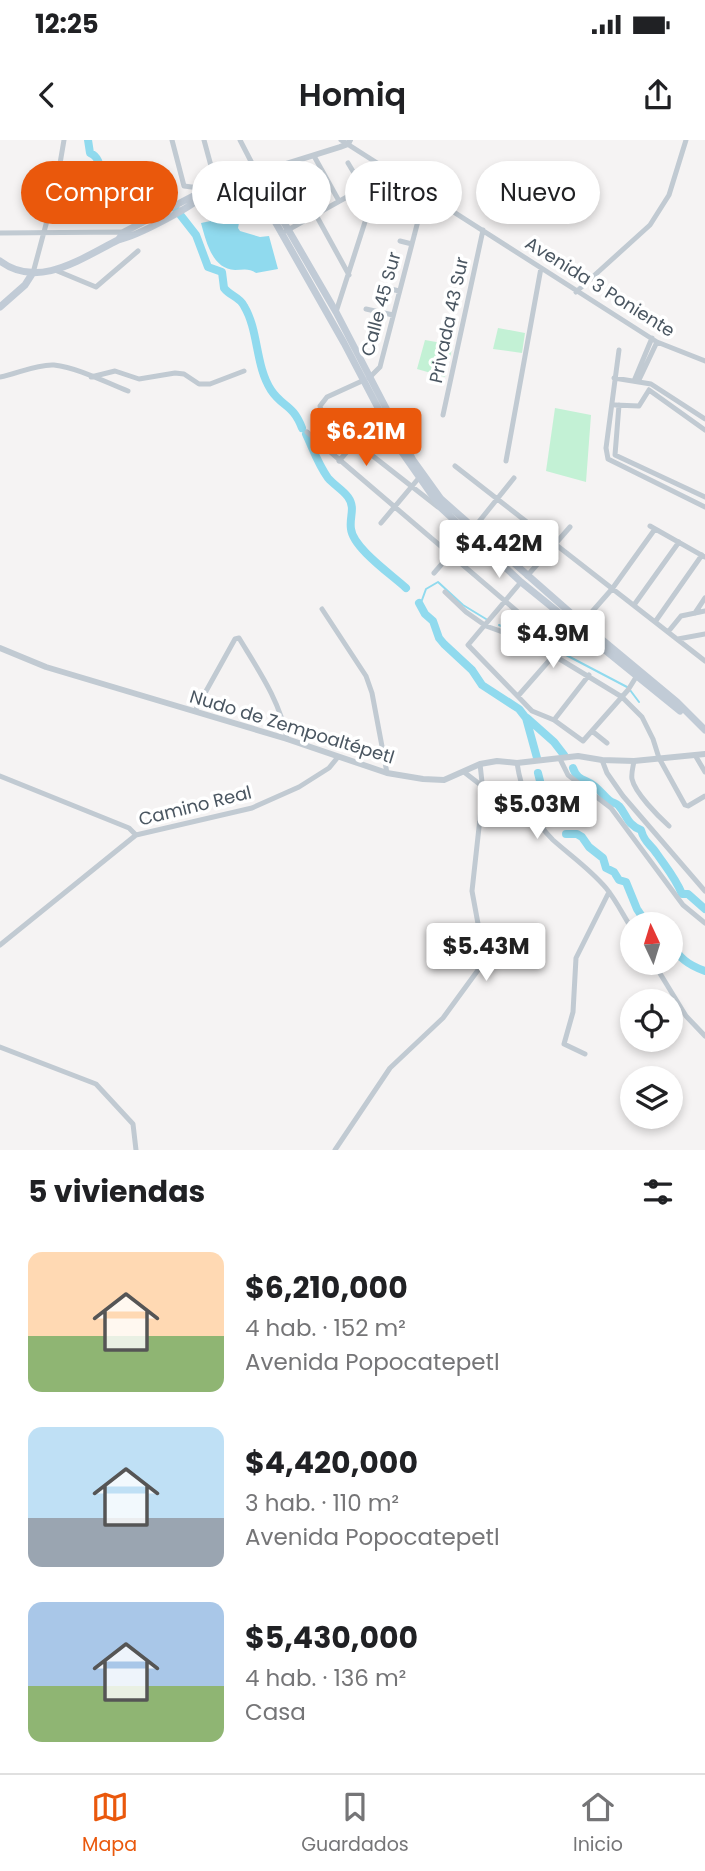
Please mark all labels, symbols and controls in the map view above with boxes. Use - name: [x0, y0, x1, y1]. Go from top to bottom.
- text: 12:25: [35, 6, 99, 42]
- text: Homiq: [299, 72, 406, 117]
- icon: back: [28, 76, 66, 114]
- icon: share: [639, 76, 677, 114]
- chip: Comprar: [21, 161, 178, 224]
- chip: Alquilar: [192, 161, 331, 224]
- chip: Filtros: [345, 161, 462, 224]
- chip: Nuevo: [476, 161, 600, 224]
- street label: Avenida 3 Poniente: [521, 230, 680, 343]
- street label: Calle 45 Sur: [355, 249, 407, 359]
- street label: Privada 43 Sur: [423, 254, 474, 385]
- pin: $6.21M: [309, 408, 423, 468]
- text: $6.21M: [326, 415, 406, 447]
- pin: $4.42M: [442, 520, 556, 580]
- text: $4.42M: [455, 527, 543, 559]
- pin: $4.9M: [504, 610, 602, 670]
- text: $4.9M: [517, 617, 589, 649]
- street label: Nudo de Zempoaltépetl: [187, 683, 397, 770]
- street label: Camino Real: [136, 779, 254, 832]
- pin: $5.03M: [480, 782, 594, 841]
- text: $5.03M: [494, 788, 580, 820]
- north arrow: [620, 912, 682, 975]
- map controls: [620, 912, 683, 1129]
- pin: $5.43M: [429, 924, 543, 983]
- text: $5.43M: [442, 930, 530, 962]
- button: locate: [620, 989, 683, 1052]
- button: layers: [620, 1066, 683, 1129]
- text: 5 viviendas: [28, 1170, 205, 1213]
- icon: filters: [639, 1173, 677, 1211]
- text: $6,210,000: [245, 1266, 408, 1309]
- icon: home: [84, 1280, 168, 1364]
- text: 4 hab. · 152 m²: [245, 1312, 406, 1344]
- text: Avenida Popocatepetl: [245, 1346, 500, 1378]
- text: $4,420,000: [245, 1441, 418, 1484]
- icon: home: [84, 1455, 168, 1539]
- text: 3 hab. · 110 m²: [245, 1487, 399, 1519]
- text: Avenida Popocatepetl: [245, 1521, 500, 1553]
- text: $5,430,000: [245, 1616, 418, 1659]
- icon: home: [84, 1630, 168, 1714]
- text: 4 hab. · 136 m²: [245, 1662, 406, 1694]
- text: Casa: [245, 1696, 306, 1728]
- tab: Mapa: [82, 1788, 137, 1859]
- tab: Guardados: [301, 1788, 409, 1859]
- tab: Inicio: [573, 1788, 623, 1859]

